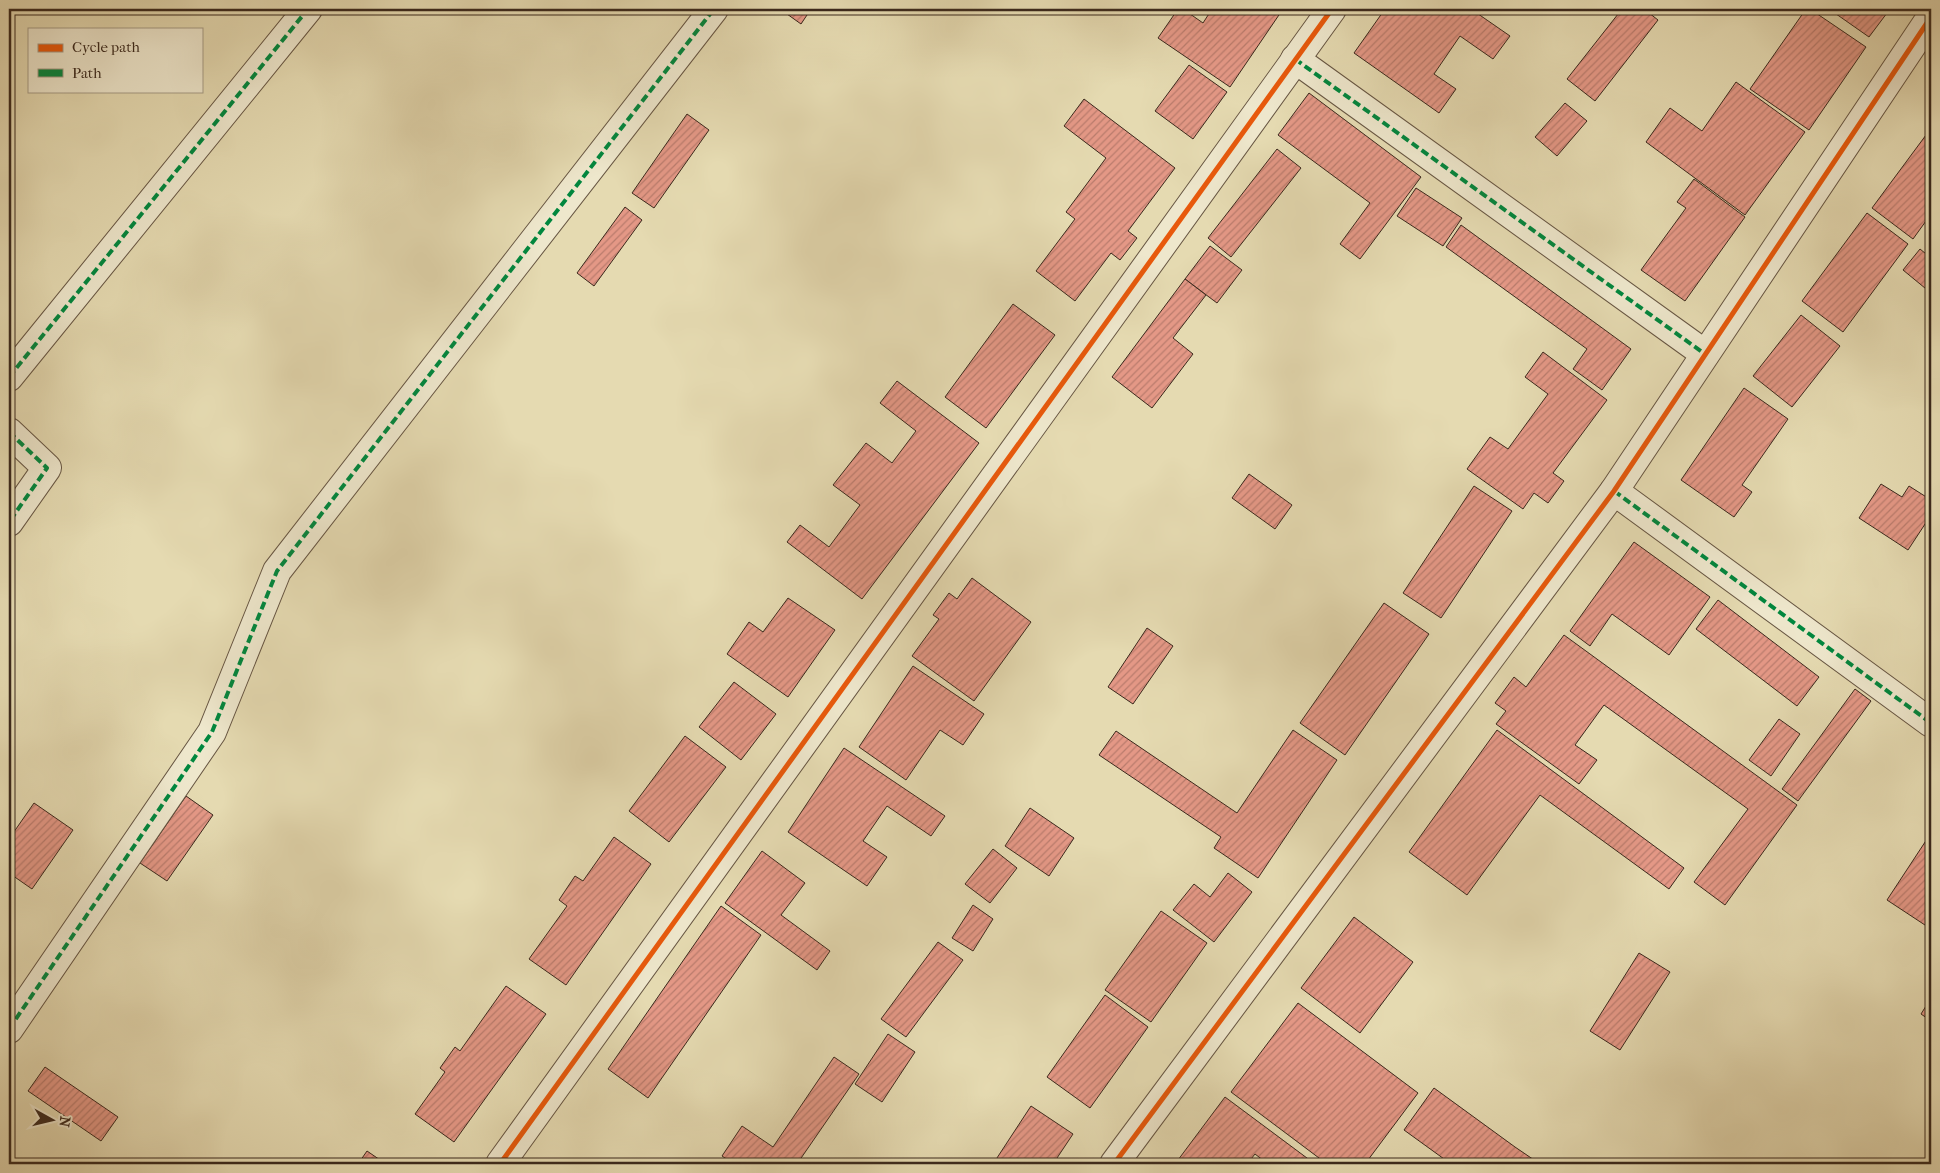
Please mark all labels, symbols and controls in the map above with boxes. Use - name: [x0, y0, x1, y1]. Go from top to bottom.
- legend: [28, 28, 202, 92]
- text: Cycle path: [72, 38, 140, 56]
- text: Path: [72, 64, 102, 82]
- north arrow: [28, 1096, 78, 1146]
- text: N: [55, 1115, 74, 1129]

